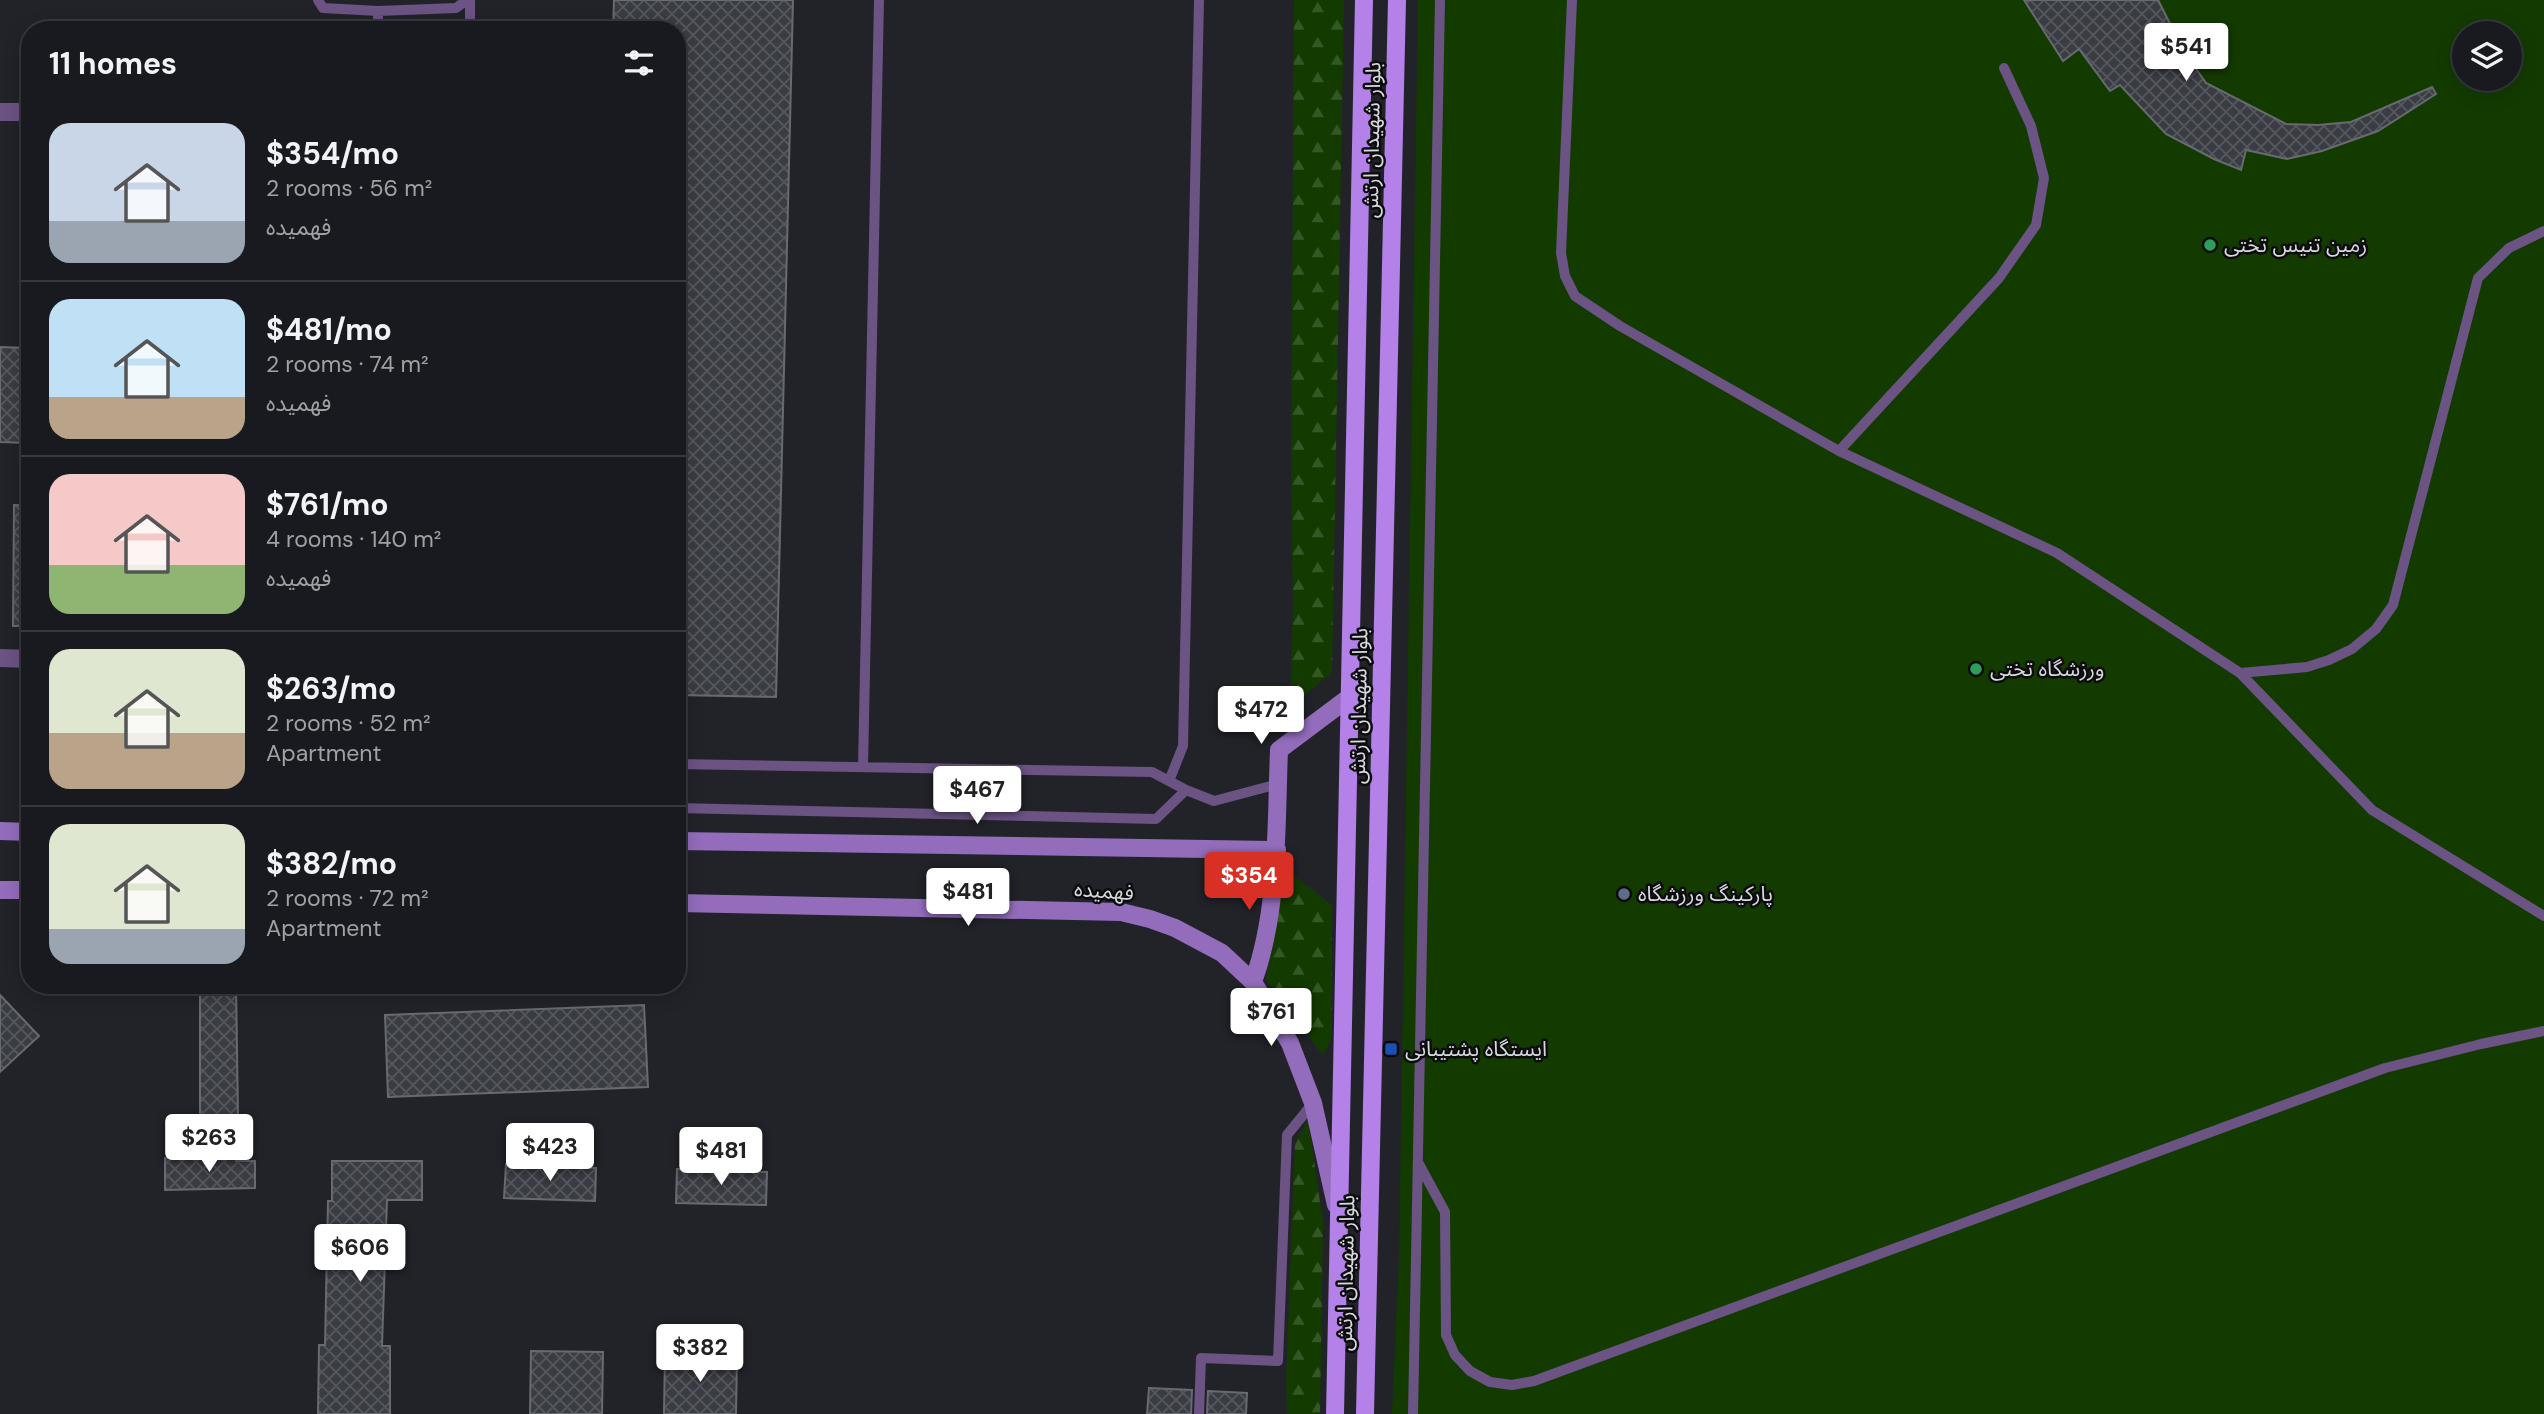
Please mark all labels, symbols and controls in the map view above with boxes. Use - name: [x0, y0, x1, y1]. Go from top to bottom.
- map controls: [2452, 21, 2522, 91]
- button: layers: [2452, 21, 2522, 91]
- pin: $541: [2145, 24, 2227, 83]
- text: $541: [2160, 31, 2212, 61]
- text: 11 homes: [49, 44, 177, 83]
- icon: filters: [620, 44, 658, 82]
- street label: بلوار شهیدان ارتش: [1357, 62, 1387, 218]
- text: $354/mo: [266, 134, 399, 173]
- icon: home: [105, 151, 189, 235]
- text: 2 rooms · 56 m²: [266, 173, 432, 203]
- text: فهمیده: [266, 212, 331, 242]
- place label: زمین تنیس تختی: [2224, 231, 2367, 259]
- marker: زمین تنیس تختی: [2202, 237, 2218, 253]
- text: $481/mo: [266, 310, 392, 349]
- icon: home: [105, 327, 189, 411]
- text: 2 rooms · 74 m²: [266, 349, 429, 379]
- text: فهمیده: [266, 388, 331, 418]
- text: $761/mo: [266, 485, 389, 524]
- icon: home: [105, 502, 189, 586]
- text: 4 rooms · 140 m²: [266, 524, 441, 554]
- text: فهمیده: [266, 563, 331, 593]
- street label: بلوار شهیدان ارتش: [1344, 628, 1374, 784]
- place label: ورزشگاه تختی: [1990, 655, 2104, 683]
- marker: ورزشگاه تختی: [1968, 661, 1984, 677]
- text: $263/mo: [266, 669, 396, 708]
- icon: home: [105, 677, 189, 761]
- pin: $472: [1220, 686, 1302, 746]
- text: $472: [1234, 694, 1288, 724]
- text: 2 rooms · 52 m²: [266, 708, 431, 738]
- text: Apartment: [266, 738, 381, 768]
- pin: $467: [936, 766, 1018, 826]
- text: $467: [949, 774, 1005, 804]
- text: $382/mo: [266, 844, 397, 883]
- icon: home: [105, 852, 189, 936]
- pin: $354: [1208, 852, 1290, 912]
- text: $354: [1220, 860, 1278, 890]
- pin: $481: [927, 869, 1009, 928]
- street label: فهمیده: [1073, 875, 1135, 907]
- text: $481: [942, 876, 994, 906]
- place label: پارکینگ ورزشگاه: [1638, 880, 1773, 908]
- text: 2 rooms · 72 m²: [266, 883, 429, 913]
- marker: پارکینگ ورزشگاه: [1616, 886, 1632, 902]
- text: Apartment: [266, 913, 381, 943]
- pin: $761: [1230, 988, 1312, 1048]
- text: $761: [1247, 996, 1295, 1026]
- place label: ایستگاه پشتیبانی: [1405, 1035, 1547, 1063]
- marker: ایستگاه پشتیبانی: [1383, 1041, 1399, 1057]
- pin: $263: [168, 1114, 250, 1174]
- text: $263: [181, 1122, 237, 1152]
- pin: $423: [509, 1124, 591, 1183]
- pin: $481: [680, 1128, 762, 1187]
- text: $423: [522, 1131, 578, 1161]
- text: $481: [695, 1135, 747, 1165]
- street label: بلوار شهیدان ارتش: [1331, 1195, 1361, 1351]
- pin: $606: [319, 1224, 401, 1284]
- text: $606: [330, 1232, 390, 1262]
- pin: $382: [659, 1324, 741, 1384]
- text: $382: [672, 1332, 728, 1362]

